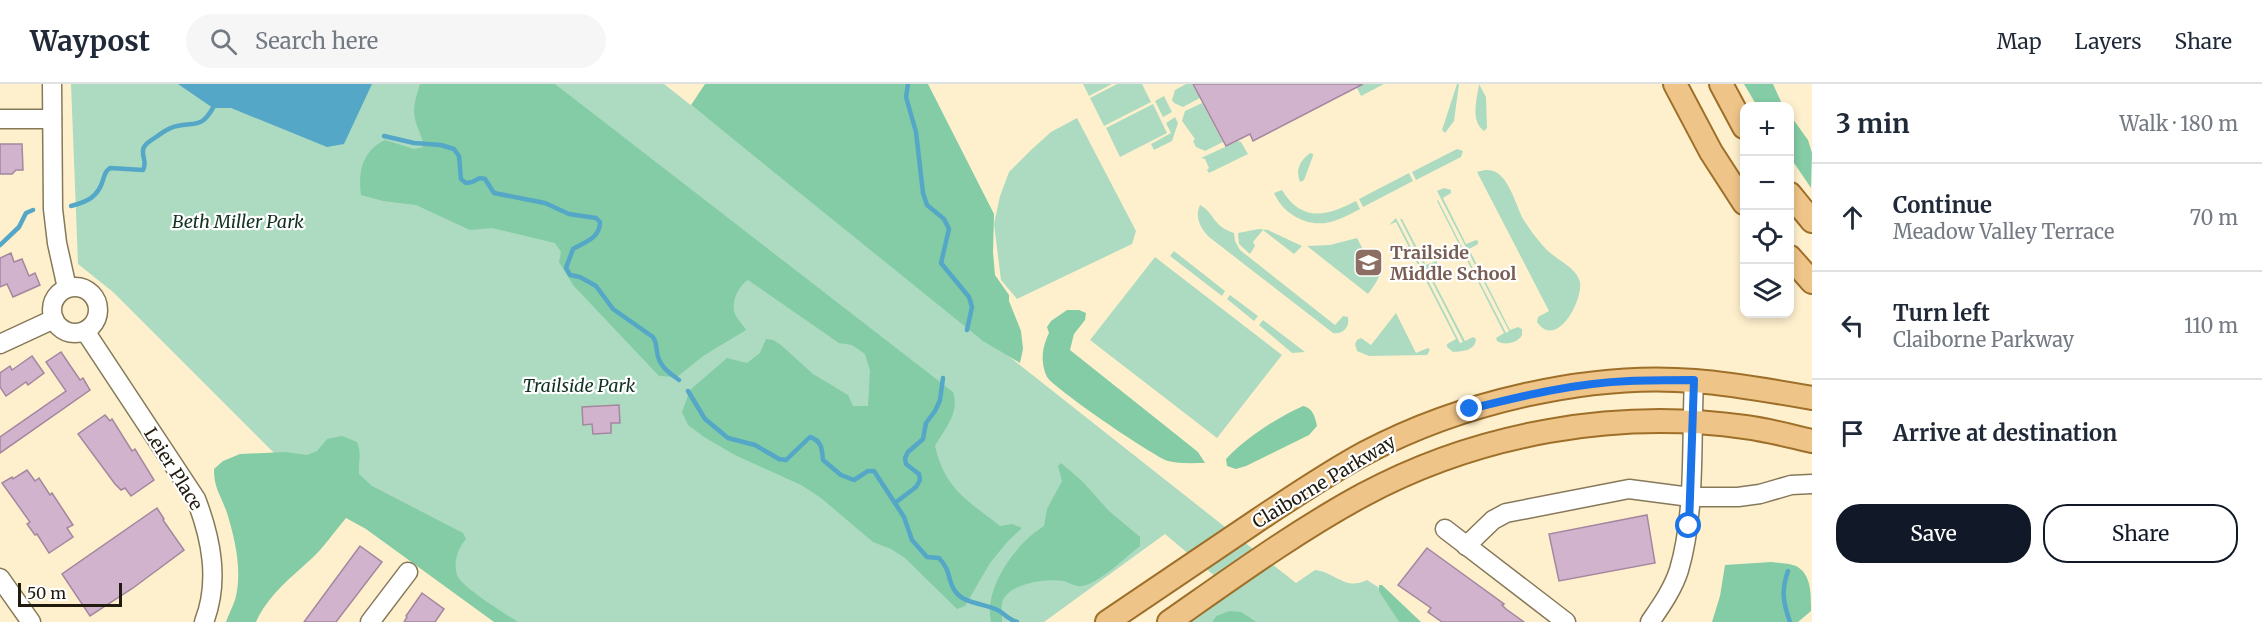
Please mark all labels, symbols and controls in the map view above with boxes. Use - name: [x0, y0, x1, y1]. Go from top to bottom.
- search box: [186, 14, 606, 68]
- text: Waypost: [30, 23, 150, 59]
- icon: search: [207, 25, 240, 58]
- text: Search here: [255, 27, 378, 55]
- text: Map: [1997, 28, 2042, 55]
- text: Layers: [2075, 28, 2142, 55]
- text: Share: [2175, 28, 2232, 55]
- map controls: [1740, 102, 1794, 318]
- button: +: [1740, 102, 1794, 156]
- text: 3 min: [1836, 107, 1910, 140]
- text: Walk · 180 m: [2120, 111, 2238, 136]
- button: −: [1740, 156, 1794, 210]
- text: Continue: [1893, 191, 1992, 219]
- icon: ahead: [1836, 201, 1869, 234]
- text: 70 m: [2190, 205, 2238, 230]
- park label: Beth Miller Park: [172, 210, 304, 233]
- button: locate: [1740, 210, 1794, 264]
- text: Meadow Valley Terrace: [1893, 219, 2114, 244]
- place label: Trailside Middle School: [1390, 241, 1516, 285]
- school or university icon: Trailside Middle School: [1353, 247, 1385, 279]
- button: layers: [1740, 264, 1794, 318]
- text: Turn left: [1893, 299, 1990, 327]
- icon: left: [1836, 309, 1869, 342]
- text: 110 m: [2184, 313, 2238, 338]
- text: Claiborne Parkway: [1893, 327, 2074, 352]
- park label: Trailside Park: [523, 374, 636, 397]
- route end: [1456, 395, 1482, 421]
- icon: arrive: [1836, 417, 1869, 450]
- text: Arrive at destination: [1893, 419, 2117, 447]
- street label: Leier Place: [139, 423, 208, 514]
- street label: Claiborne Parkway: [1248, 429, 1400, 533]
- button: Save: [1836, 504, 2031, 563]
- button: Share: [2043, 504, 2238, 563]
- route start: [1675, 512, 1701, 538]
- scale bar: [18, 580, 122, 608]
- text: 50 m: [27, 583, 66, 603]

